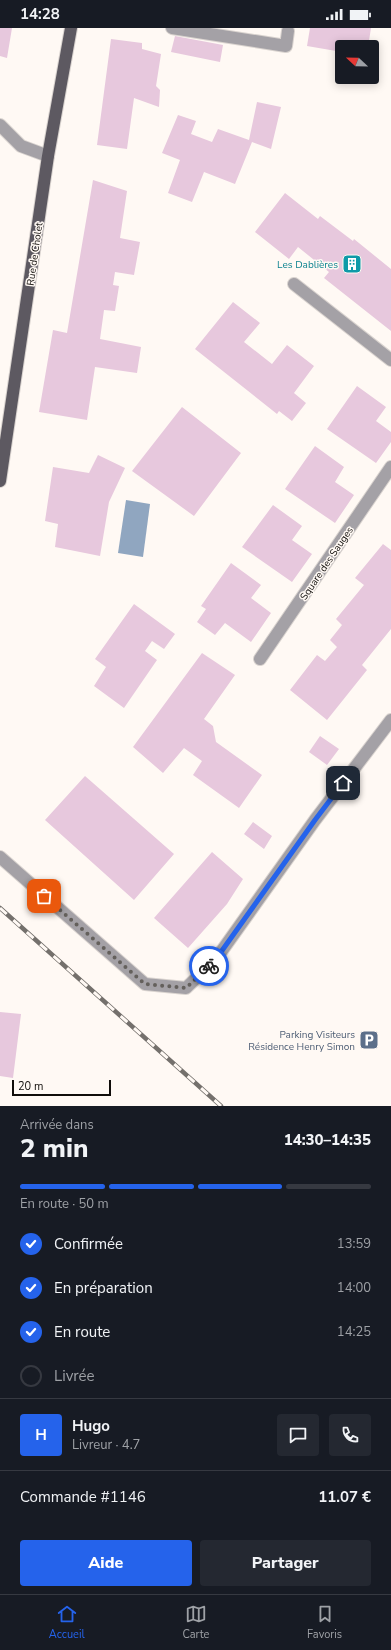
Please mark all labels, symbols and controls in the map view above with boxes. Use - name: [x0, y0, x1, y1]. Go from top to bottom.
- text: 14:28: [20, 4, 60, 24]
- north arrow: [335, 40, 379, 84]
- map controls: [335, 40, 379, 84]
- street label: Rue de Cholet: [24, 221, 46, 287]
- building icon: Les Dablières: [341, 253, 363, 275]
- place label: Les Dablières: [277, 258, 338, 272]
- street label: Square des Sauges: [297, 524, 357, 603]
- pin: [326, 766, 360, 800]
- icon: home: [332, 772, 354, 794]
- pin: [27, 879, 61, 913]
- icon: bag: [33, 885, 55, 907]
- courier: [189, 946, 229, 986]
- icon: bike: [198, 955, 220, 977]
- place label: Parking Visiteurs Résidence Henry Simon: [248, 1028, 355, 1054]
- parking icon: Parking Visiteurs Résidence Henry Simon: [358, 1029, 380, 1051]
- scale bar: [12, 1078, 111, 1097]
- text: 20 m: [18, 1079, 43, 1094]
- text: Arrivée dans: [20, 1116, 94, 1134]
- text: 14:30–14:35: [284, 1130, 371, 1150]
- text: 2 min: [20, 1131, 88, 1166]
- text: En route · 50 m: [20, 1195, 109, 1213]
- icon: check: [20, 1233, 42, 1255]
- text: Confirmée: [54, 1234, 123, 1254]
- text: 13:59: [337, 1235, 371, 1253]
- icon: check: [20, 1277, 42, 1299]
- text: En préparation: [54, 1278, 153, 1298]
- text: 14:00: [337, 1279, 371, 1297]
- icon: check: [20, 1321, 42, 1343]
- text: En route: [54, 1322, 110, 1342]
- text: 14:25: [337, 1323, 371, 1341]
- text: Livrée: [54, 1366, 95, 1386]
- button: chat: [277, 1414, 319, 1456]
- button: phone: [329, 1414, 371, 1456]
- text: Hugo: [72, 1416, 110, 1436]
- text: H: [35, 1425, 47, 1445]
- text: Livreur · 4.7: [72, 1436, 140, 1454]
- text: Commande #1146: [20, 1487, 146, 1507]
- text: 11.07 €: [318, 1487, 371, 1507]
- button: Aide: [20, 1540, 192, 1586]
- button: Partager: [200, 1540, 371, 1586]
- tab: Accueil: [49, 1603, 85, 1642]
- tab: Carte: [182, 1603, 209, 1642]
- tab: Favoris: [307, 1603, 342, 1642]

